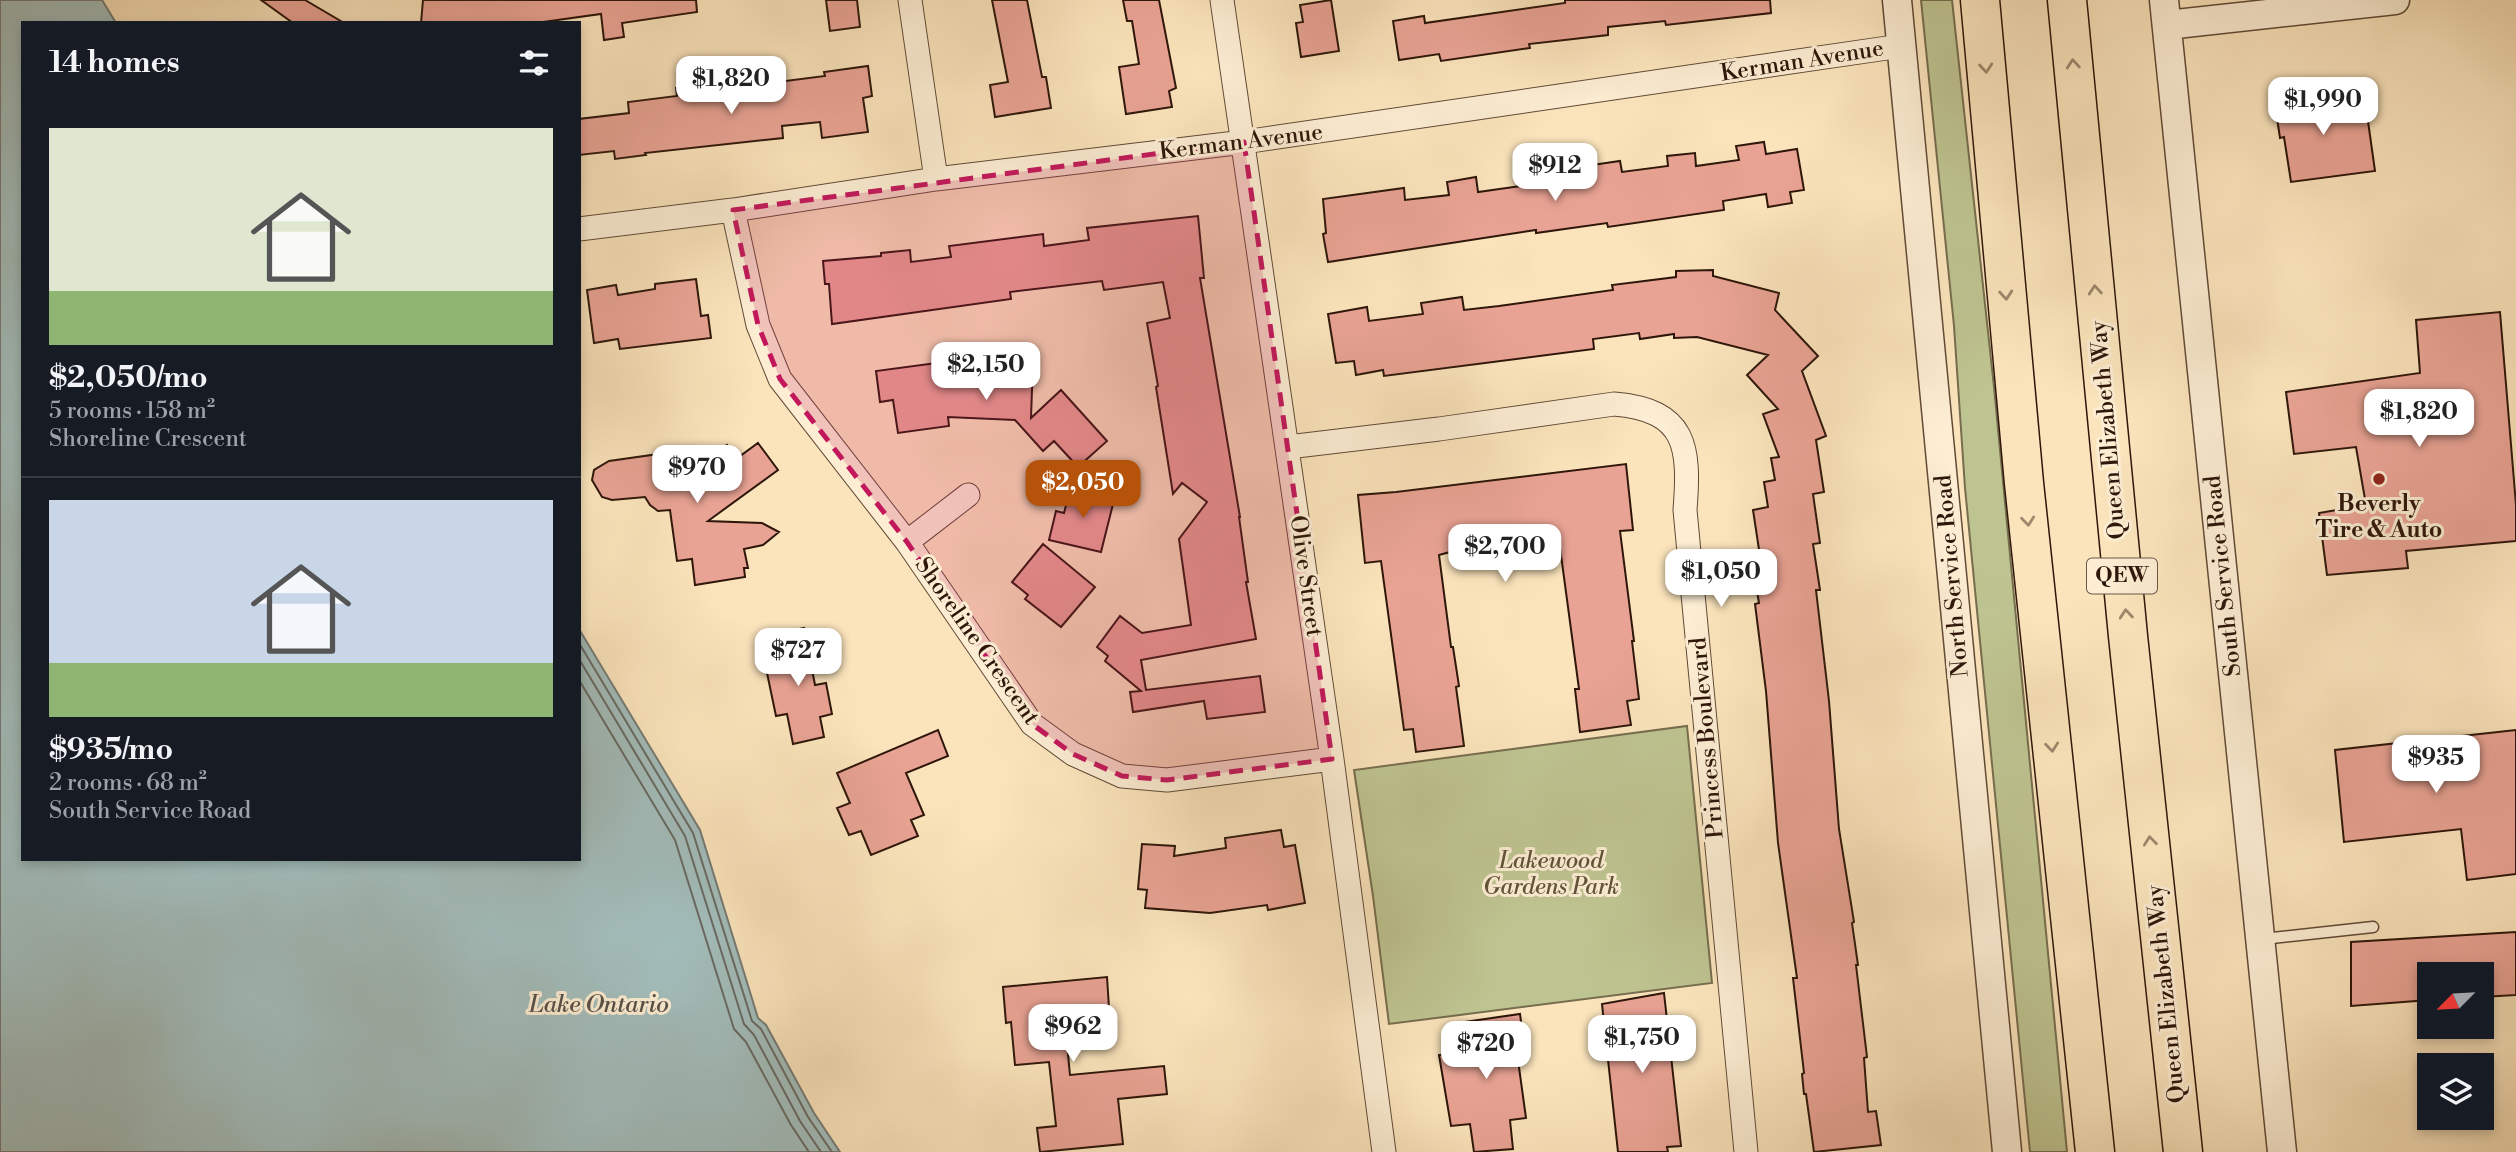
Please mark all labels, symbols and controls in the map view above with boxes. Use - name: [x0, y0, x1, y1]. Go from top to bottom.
- street label: Kerman Avenue: [1718, 34, 1886, 88]
- text: 14 homes: [49, 44, 180, 82]
- icon: filters: [515, 44, 553, 82]
- pin: $1,820: [674, 57, 788, 116]
- one-way arrow: [2066, 58, 2081, 69]
- one-way arrow: [1978, 63, 1993, 74]
- text: $1,820: [692, 65, 770, 93]
- pin: $1,990: [2266, 78, 2380, 137]
- text: $1,990: [2284, 86, 2362, 114]
- street label: Kerman Avenue: [1158, 118, 1324, 166]
- pin: $912: [1514, 144, 1596, 203]
- text: $912: [1528, 152, 1582, 180]
- icon: home: [238, 174, 364, 300]
- one-way arrow: [2088, 284, 2103, 295]
- one-way arrow: [1999, 289, 2014, 300]
- street label: Queen Elizabeth Way: [2084, 319, 2132, 540]
- pin: $2,150: [929, 342, 1043, 402]
- text: $2,150: [947, 351, 1025, 379]
- text: $2,050/mo: [49, 359, 208, 397]
- pin: $1,820: [2362, 390, 2476, 449]
- text: 5 rooms · 158 m²: [49, 397, 215, 425]
- text: $1,820: [2380, 398, 2458, 426]
- text: Shoreline Crescent: [49, 425, 247, 453]
- pin: $970: [656, 446, 738, 505]
- text: $970: [668, 454, 726, 482]
- pin: $2,050: [1026, 461, 1140, 520]
- text: $2,050: [1042, 469, 1124, 497]
- marker: Beverly Tire & Auto: [2371, 471, 2387, 487]
- street label: North Service Road: [1929, 474, 1975, 678]
- street label: South Service Road: [2199, 474, 2247, 678]
- place label: Beverly Tire & Auto: [2316, 490, 2442, 544]
- street label: Olive Street: [1284, 513, 1328, 639]
- one-way arrow: [2020, 515, 2035, 527]
- pin: $2,700: [1448, 524, 1562, 584]
- text: $2,700: [1464, 533, 1546, 561]
- icon: home: [238, 546, 364, 672]
- pin: $1,050: [1664, 550, 1778, 609]
- street label: Shoreline Crescent: [909, 552, 1045, 730]
- text: $1,050: [1681, 558, 1761, 586]
- road number: QEW: [2087, 558, 2157, 594]
- one-way arrow: [2119, 608, 2134, 619]
- pin: $727: [757, 628, 839, 688]
- street label: Princess Boulevard: [1684, 636, 1730, 840]
- text: $727: [771, 637, 825, 665]
- text: $935/mo: [49, 731, 173, 769]
- pin: $935: [2395, 736, 2477, 795]
- one-way arrow: [2044, 742, 2059, 753]
- text: $935: [2408, 744, 2464, 772]
- text: 2 rooms · 68 m²: [49, 769, 207, 797]
- text: South Service Road: [49, 797, 251, 825]
- one-way arrow: [2143, 835, 2158, 846]
- park label: Lakewood Gardens Park: [1483, 847, 1619, 901]
- street label: Queen Elizabeth Way: [2141, 883, 2191, 1105]
- north arrow: [2417, 962, 2494, 1040]
- map controls: [2417, 962, 2494, 1130]
- water label: Lake Ontario: [528, 990, 669, 1020]
- pin: $962: [1032, 1004, 1114, 1064]
- text: $962: [1044, 1013, 1102, 1041]
- pin: $1,750: [1585, 1016, 1699, 1075]
- pin: $720: [1445, 1021, 1527, 1081]
- text: $1,750: [1604, 1024, 1680, 1052]
- text: $720: [1457, 1030, 1515, 1058]
- button: layers: [2417, 1053, 2494, 1130]

